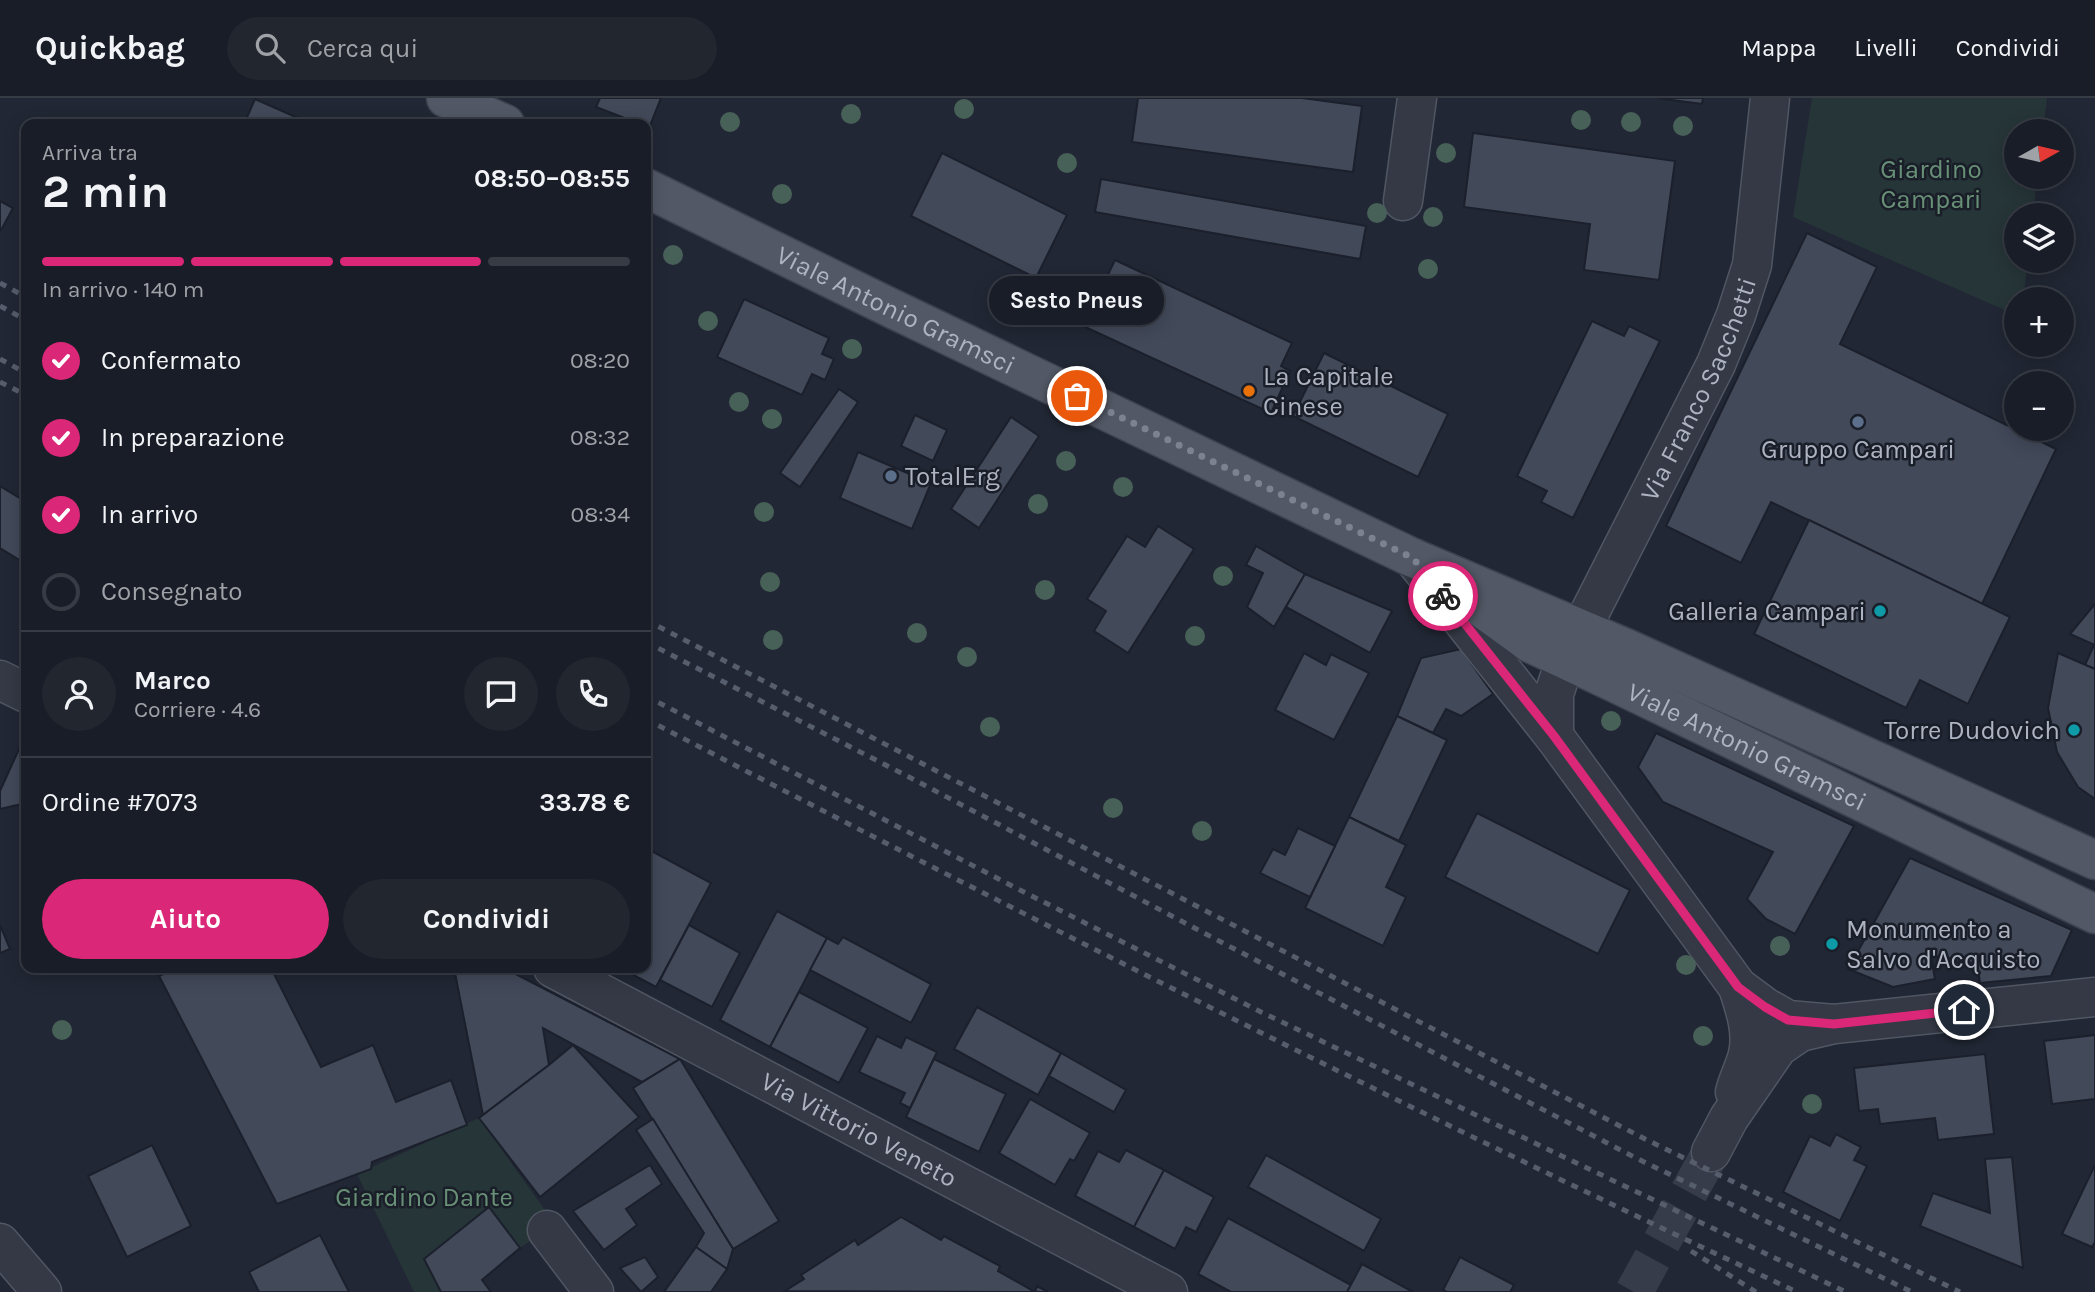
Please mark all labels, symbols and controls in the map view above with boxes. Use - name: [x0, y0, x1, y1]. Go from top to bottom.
- search box: [227, 17, 717, 80]
- text: Quickbag: [35, 29, 185, 67]
- icon: search: [251, 29, 289, 67]
- text: Cerca qui: [307, 33, 418, 64]
- text: Mappa: [1742, 34, 1816, 62]
- text: Livelli: [1854, 34, 1918, 62]
- text: Condividi: [1956, 34, 2060, 62]
- north arrow: [2004, 119, 2074, 189]
- map controls: [2004, 119, 2074, 441]
- text: Arriva tra: [42, 139, 138, 166]
- park label: Giardino Campari: [1880, 154, 1982, 215]
- text: 08:50–08:55: [474, 163, 630, 194]
- text: 2 min: [42, 165, 169, 219]
- button: layers: [2004, 203, 2074, 273]
- street label: Viale Antonio Gramsci: [771, 239, 1020, 381]
- street label: Via Franco Sacchetti: [1634, 274, 1763, 506]
- text: In arrivo · 140 m: [42, 276, 204, 303]
- callout: Sesto Pneus: [990, 277, 1164, 326]
- text: Sesto Pneus: [1010, 287, 1143, 314]
- button: +: [2004, 287, 2074, 357]
- icon: check: [42, 342, 80, 380]
- text: Confermato: [101, 345, 241, 376]
- text: 08:20: [570, 347, 630, 374]
- place label: La Capitale Cinese: [1263, 361, 1394, 422]
- pin: [1047, 366, 1107, 426]
- button: −: [2004, 371, 2074, 441]
- icon: bag: [1058, 377, 1096, 415]
- marker: La Capitale Cinese: [1241, 383, 1257, 399]
- marker: Gruppo Campari: [1850, 414, 1866, 430]
- icon: check: [42, 419, 80, 457]
- text: In preparazione: [101, 422, 285, 453]
- text: 08:32: [570, 424, 630, 451]
- place label: Gruppo Campari: [1761, 434, 1955, 465]
- place label: TotalErg: [905, 461, 1000, 492]
- marker: TotalErg: [883, 468, 899, 484]
- icon: check: [42, 496, 80, 534]
- text: In arrivo: [101, 499, 198, 530]
- text: 08:34: [570, 501, 630, 528]
- courier: [1408, 561, 1478, 631]
- text: Consegnato: [101, 576, 243, 607]
- icon: bike: [1424, 577, 1462, 615]
- place label: Galleria Campari: [1668, 596, 1866, 627]
- marker: Galleria Campari: [1872, 603, 1888, 619]
- button: person: [42, 657, 116, 731]
- button: chat: [464, 657, 538, 731]
- button: phone: [556, 657, 630, 731]
- text: Marco: [134, 665, 211, 696]
- street label: Viale Antonio Gramsci: [1622, 676, 1871, 818]
- text: Corriere · 4.6: [134, 696, 261, 723]
- place label: Torre Dudovich: [1884, 715, 2060, 746]
- marker: Torre Dudovich: [2066, 722, 2082, 738]
- text: Ordine #7073: [42, 787, 198, 818]
- text: 33.78 €: [539, 787, 630, 818]
- button: Aiuto: [42, 879, 329, 959]
- button: Condividi: [343, 879, 630, 959]
- place label: Monumento a Salvo d'Acquisto: [1846, 914, 2040, 975]
- marker: Monumento a Salvo d'Acquisto: [1824, 936, 1840, 952]
- pin: [1934, 980, 1994, 1040]
- icon: home: [1945, 991, 1983, 1029]
- street label: Via Vittorio Veneto: [756, 1065, 962, 1194]
- park label: Giardino Dante: [335, 1182, 513, 1213]

